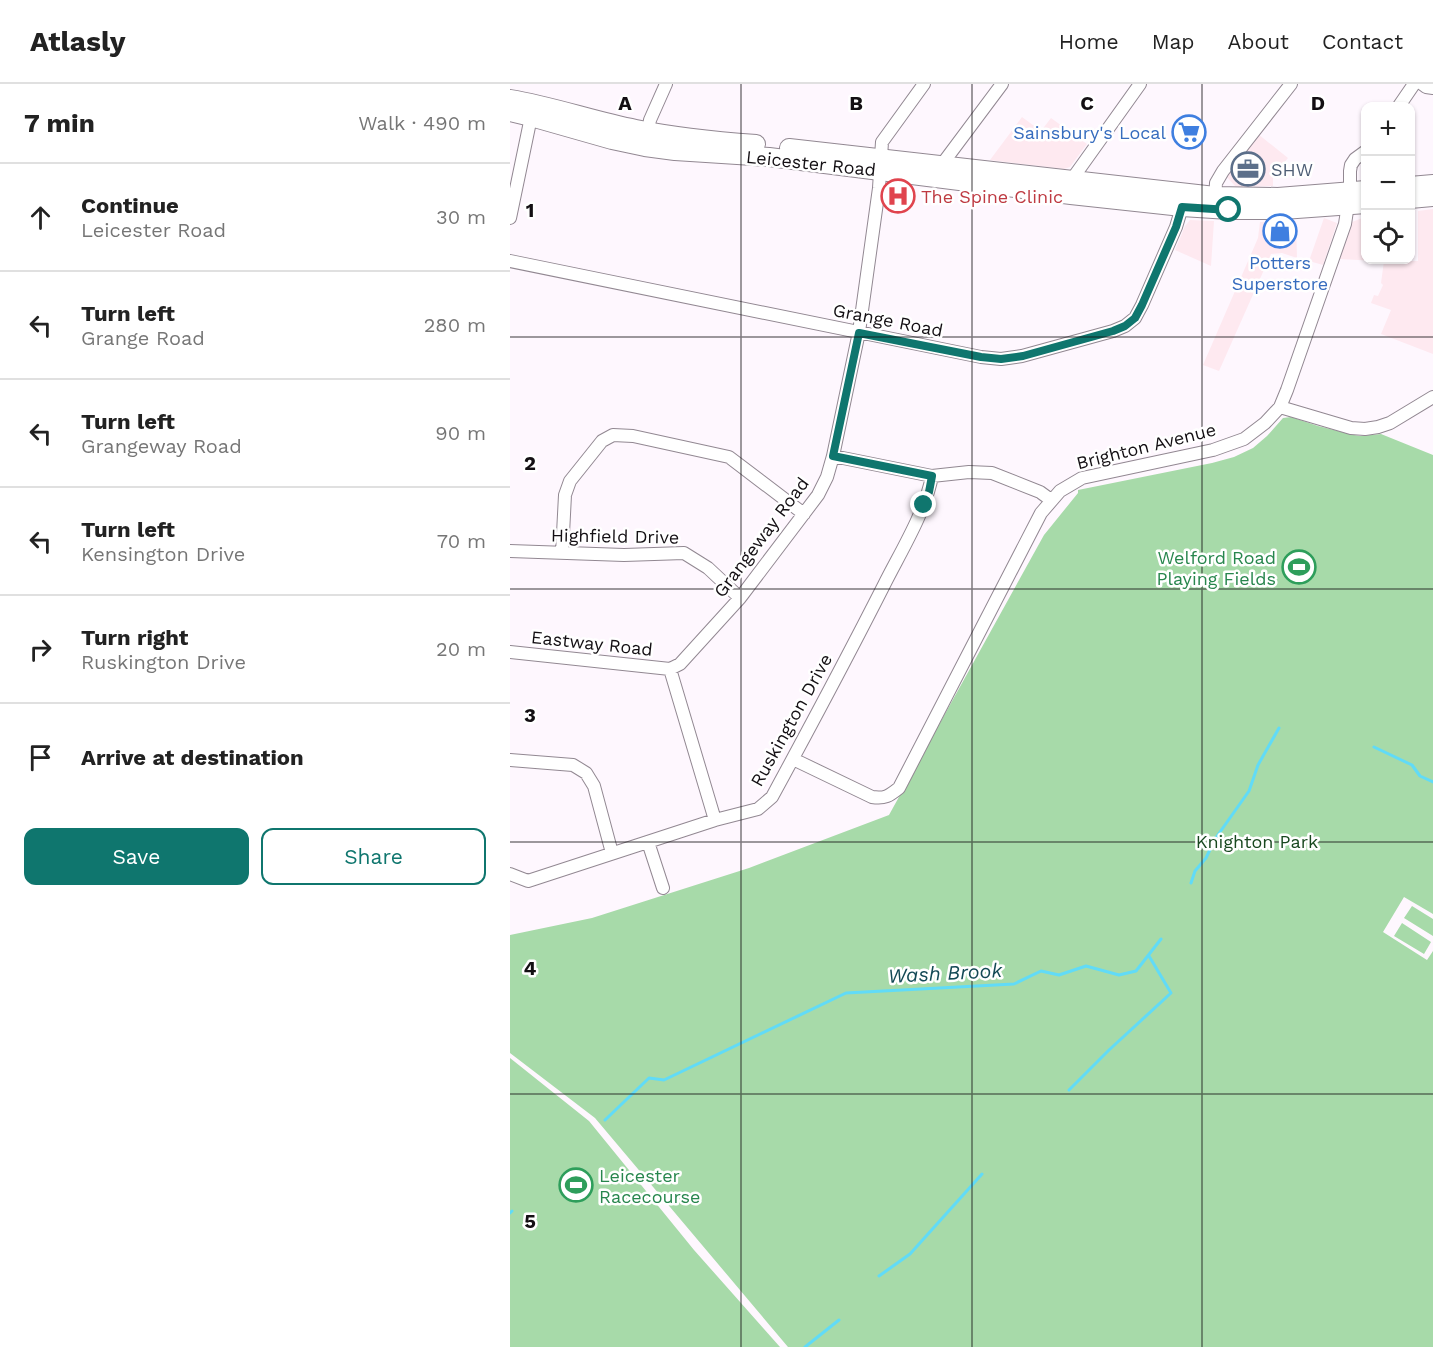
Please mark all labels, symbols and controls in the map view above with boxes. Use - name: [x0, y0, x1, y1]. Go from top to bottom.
- text: Atlasly: [30, 25, 125, 58]
- text: Home: [1059, 29, 1119, 54]
- text: Map: [1152, 29, 1195, 54]
- text: About: [1228, 29, 1289, 54]
- text: Contact: [1322, 29, 1403, 54]
- text: A: [618, 91, 632, 115]
- text: B: [849, 91, 863, 115]
- text: C: [1080, 91, 1094, 115]
- text: D: [1311, 91, 1325, 115]
- map controls: [1361, 102, 1415, 264]
- button: +: [1361, 102, 1415, 156]
- text: 7 min: [24, 108, 95, 138]
- text: Walk · 490 m: [358, 111, 486, 135]
- supermarket icon: Sainsbury's Local: [1171, 114, 1207, 150]
- place label: Sainsbury's Local: [1013, 122, 1166, 143]
- street label: Leicester Road: [745, 146, 877, 180]
- office icon: SHW: [1230, 151, 1266, 187]
- button: −: [1361, 156, 1415, 210]
- place label: SHW: [1271, 159, 1313, 180]
- hospital icon: The Spine Clinic: [880, 178, 916, 214]
- place label: The Spine Clinic: [921, 186, 1063, 207]
- text: Continue: [81, 193, 179, 218]
- route start: [1215, 196, 1241, 222]
- text: 1: [526, 198, 534, 222]
- icon: ahead: [24, 201, 57, 234]
- text: 30 m: [436, 205, 486, 229]
- button: locate: [1361, 210, 1415, 264]
- shop icon: Potters Superstore: [1262, 213, 1298, 249]
- text: Leicester Road: [81, 218, 226, 242]
- place label: Potters Superstore: [1232, 252, 1328, 294]
- street label: Grange Road: [831, 299, 945, 341]
- text: Turn left: [81, 301, 175, 326]
- icon: left: [24, 309, 57, 342]
- text: 280 m: [424, 313, 486, 337]
- text: Grange Road: [81, 326, 205, 350]
- text: Turn left: [81, 409, 175, 434]
- icon: left: [24, 417, 57, 450]
- street label: Brighton Avenue: [1074, 419, 1218, 473]
- text: 90 m: [435, 421, 486, 445]
- text: Grangeway Road: [81, 434, 242, 458]
- text: 2: [524, 451, 536, 475]
- street label: Grangeway Road: [709, 473, 813, 601]
- route end: [910, 491, 936, 517]
- text: Turn left: [81, 517, 175, 542]
- street label: Highfield Drive: [551, 524, 679, 548]
- icon: left: [24, 525, 57, 558]
- text: 70 m: [437, 529, 486, 553]
- text: Kensington Drive: [81, 542, 245, 566]
- place label: Welford Road Playing Fields: [1156, 547, 1276, 589]
- sports icon: Welford Road Playing Fields: [1281, 549, 1317, 585]
- text: Turn right: [81, 625, 188, 650]
- street label: Eastway Road: [530, 626, 654, 660]
- icon: right: [24, 633, 57, 666]
- text: 20 m: [436, 637, 486, 661]
- text: Ruskington Drive: [81, 650, 246, 674]
- street label: Ruskington Drive: [746, 650, 836, 790]
- text: 3: [524, 703, 536, 727]
- icon: arrive: [24, 741, 57, 774]
- text: Arrive at destination: [81, 745, 304, 770]
- button: Save: [24, 828, 249, 885]
- button: Share: [261, 828, 486, 885]
- park label: Knighton Park: [1196, 831, 1318, 852]
- text: 4: [524, 956, 537, 980]
- water label: Wash Brook: [887, 958, 1004, 988]
- place label: Leicester Racecourse: [599, 1165, 700, 1207]
- sports icon: Leicester Racecourse: [558, 1167, 594, 1203]
- text: 5: [524, 1209, 536, 1233]

